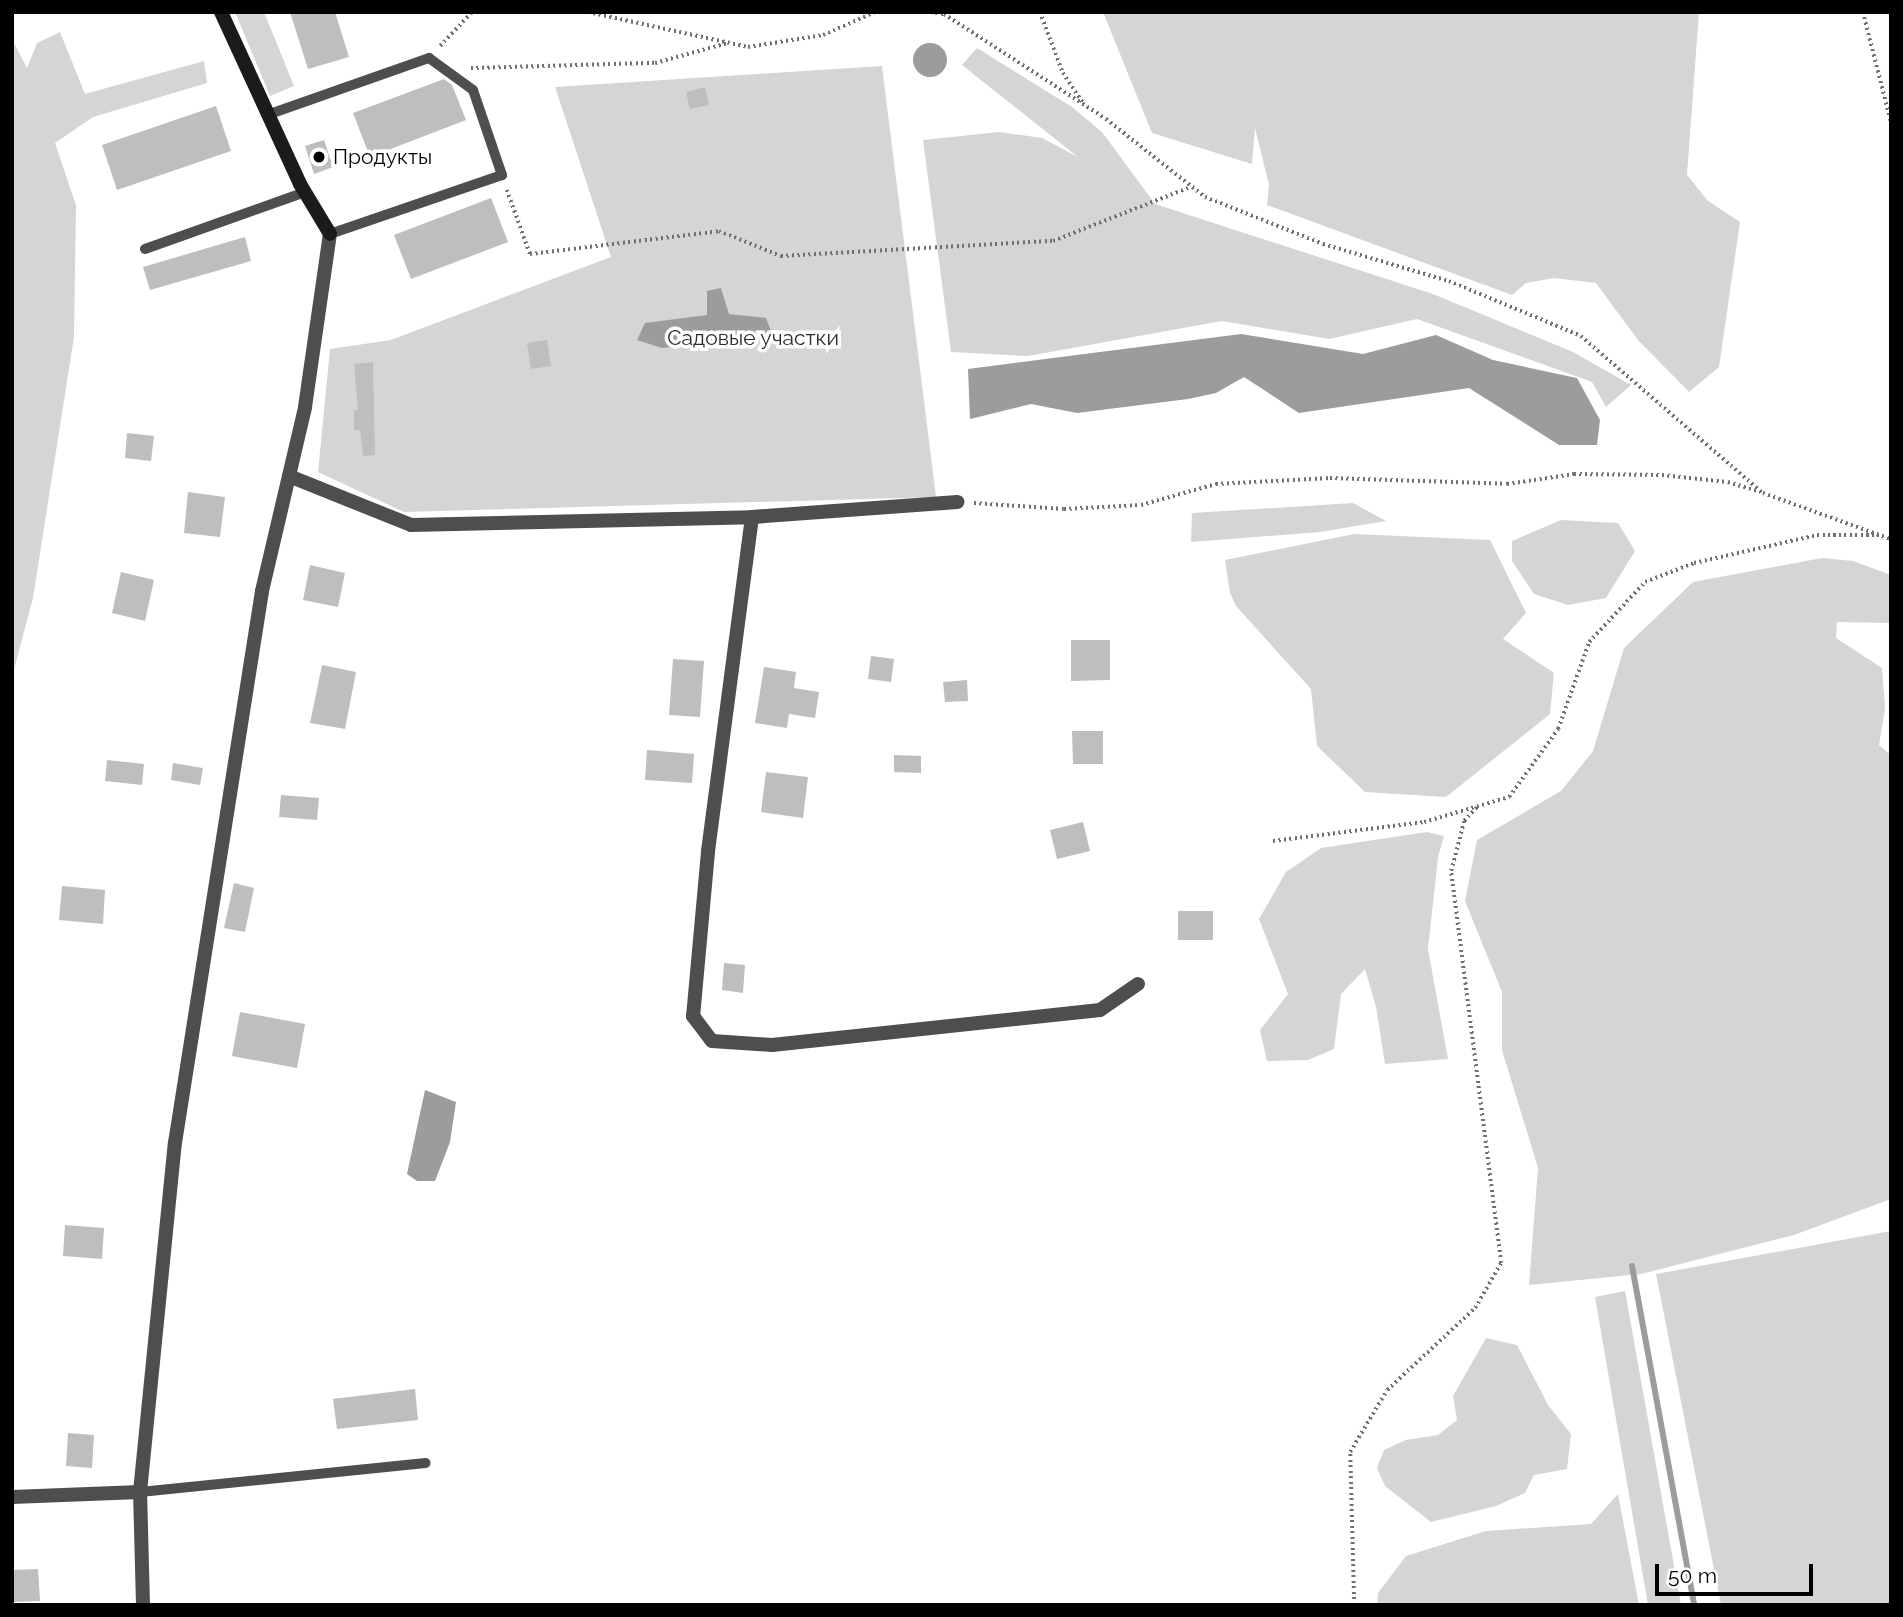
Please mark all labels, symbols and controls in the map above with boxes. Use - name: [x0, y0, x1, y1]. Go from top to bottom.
- place label: Продукты: [333, 144, 432, 170]
- marker: Продукты: [311, 149, 327, 165]
- park label: Садовые участки: [667, 325, 839, 351]
- scale bar: [1658, 1550, 1815, 1594]
- text: 50 m: [1668, 1563, 1717, 1588]

